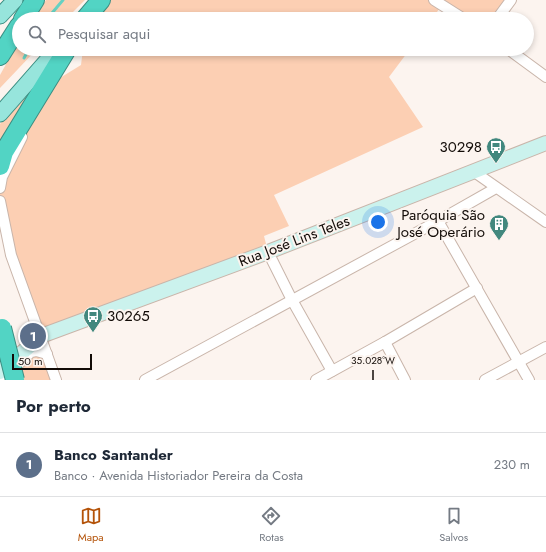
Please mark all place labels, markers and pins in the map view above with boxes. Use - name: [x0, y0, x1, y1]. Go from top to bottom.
- place label: 30298: [439, 136, 482, 158]
- bus stop icon: 30298: [485, 136, 507, 164]
- place label: Paróquia São José Operário: [395, 204, 485, 243]
- building icon: Paróquia São José Operário: [488, 213, 510, 241]
- bus stop icon: 30265: [82, 305, 104, 333]
- place label: 30265: [107, 305, 150, 327]
- pin: 1: [20, 321, 46, 351]

